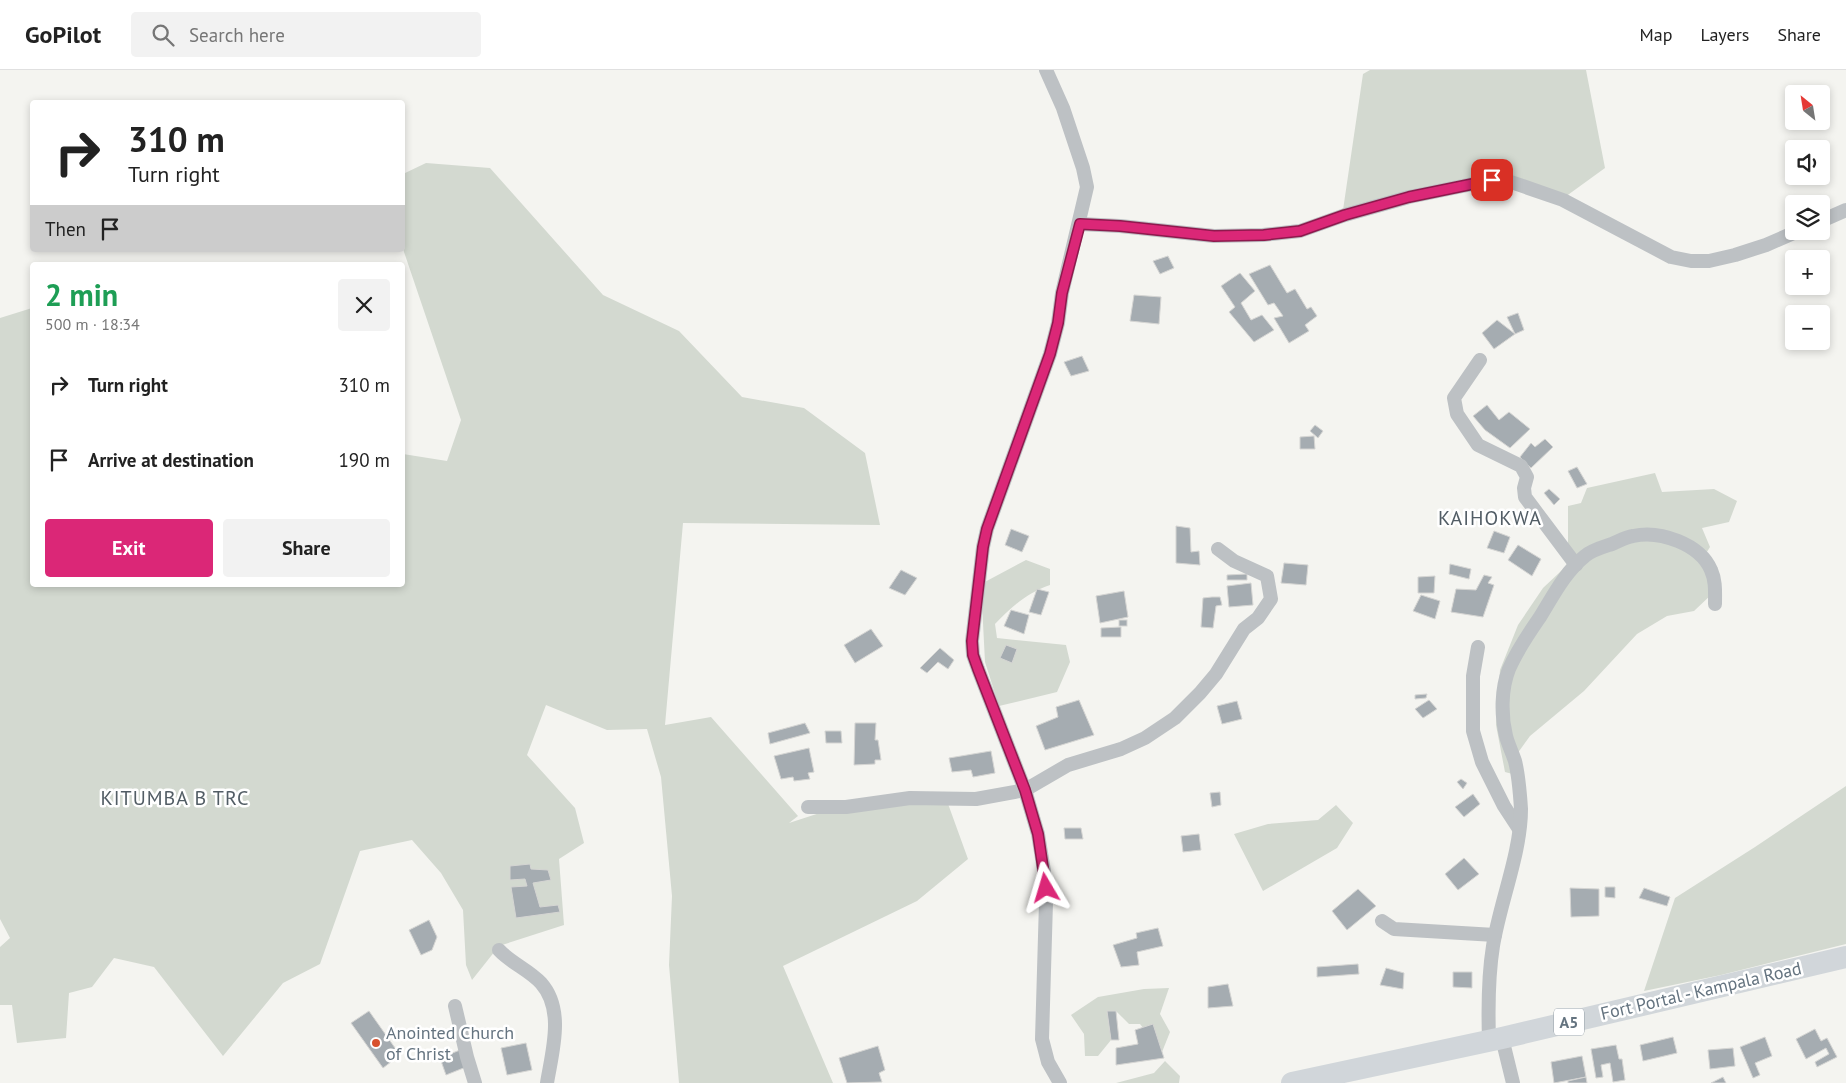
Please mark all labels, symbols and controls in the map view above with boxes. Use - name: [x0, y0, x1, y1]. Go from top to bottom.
- search box: [131, 12, 481, 57]
- text: GoPilot: [25, 19, 101, 50]
- icon: search: [149, 21, 177, 49]
- text: Search here: [189, 23, 285, 47]
- text: Map: [1640, 23, 1672, 46]
- text: Layers: [1700, 23, 1749, 46]
- text: Share: [1777, 23, 1821, 46]
- north arrow: [1785, 85, 1830, 130]
- map controls: [1785, 85, 1830, 350]
- text: 310 m: [128, 116, 225, 162]
- icon: right: [45, 120, 110, 185]
- button: sound: [1785, 140, 1830, 185]
- pin: [1471, 159, 1513, 201]
- text: Turn right: [128, 160, 220, 188]
- icon: arrive: [1478, 166, 1506, 194]
- button: layers: [1785, 195, 1830, 240]
- icon: arrive: [96, 215, 124, 243]
- text: Then: [45, 217, 86, 241]
- button: +: [1785, 250, 1830, 295]
- text: 2 min: [45, 275, 118, 314]
- button: close: [338, 279, 390, 331]
- button: −: [1785, 305, 1830, 350]
- text: 500 m · 18:34: [45, 314, 140, 334]
- icon: right: [45, 371, 73, 399]
- text: Turn right: [88, 373, 168, 397]
- text: 310 m: [338, 373, 390, 397]
- icon: arrive: [45, 446, 73, 474]
- text: Arrive at destination: [88, 448, 254, 472]
- text: 190 m: [338, 448, 390, 472]
- district label: KAIHOKWA: [1438, 505, 1542, 531]
- button: Exit: [45, 519, 213, 577]
- button: Share: [223, 519, 390, 577]
- district label: KITUMBA B TRC: [101, 785, 249, 811]
- position arrow: [1019, 861, 1071, 913]
- street label: Fort Portal - Kampala Road: [1598, 956, 1804, 1025]
- road number: A5: [1554, 1009, 1584, 1036]
- place label: Anointed Church of Christ: [386, 1021, 514, 1065]
- marker: Anointed Church of Christ: [370, 1037, 382, 1049]

